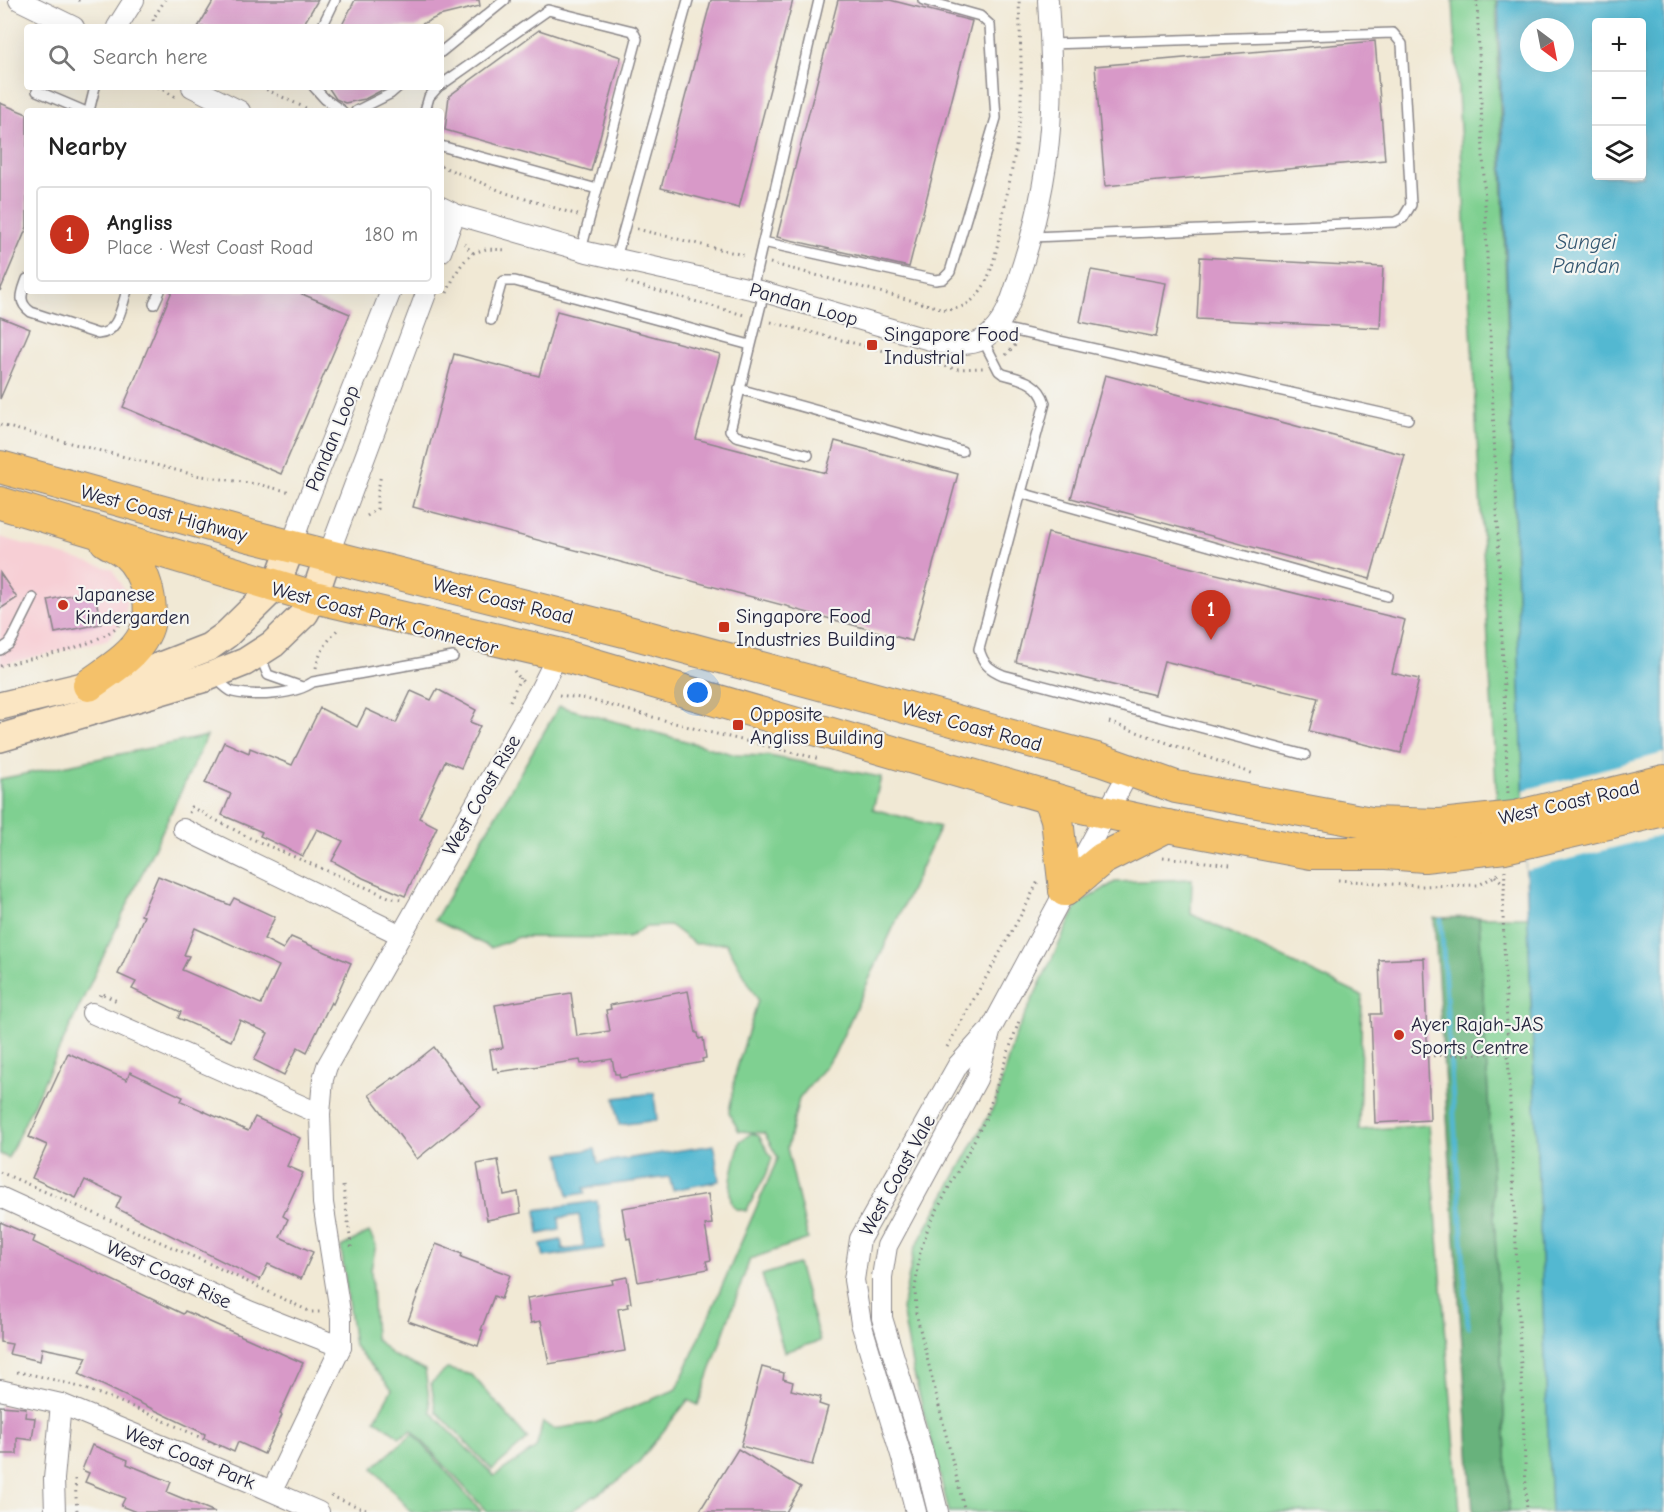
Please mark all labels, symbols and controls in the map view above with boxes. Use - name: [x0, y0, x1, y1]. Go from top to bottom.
- north arrow: [1520, 18, 1574, 72]
- map controls: [1592, 18, 1646, 180]
- button: +: [1592, 18, 1646, 72]
- search box: [24, 24, 444, 90]
- icon: search: [45, 41, 78, 74]
- text: Search here: [93, 44, 208, 70]
- button: −: [1592, 72, 1646, 126]
- button: layers: [1592, 126, 1646, 180]
- text: Nearby: [48, 132, 127, 162]
- text: Angliss: [107, 210, 172, 236]
- text: 1: [66, 223, 73, 246]
- text: 180 m: [364, 223, 418, 246]
- water label: Sungei Pandan: [1552, 230, 1620, 278]
- text: Place · West Coast Road: [107, 236, 313, 259]
- street label: Pandan Loop: [747, 278, 861, 331]
- place label: Singapore Food Industrial: [884, 323, 1019, 369]
- marker: Singapore Food Industrial: [865, 338, 879, 352]
- street label: Pandan Loop: [301, 382, 364, 494]
- street label: West Coast Highway: [78, 480, 250, 547]
- street label: West Coast Road: [430, 572, 575, 629]
- street label: West Coast Park Connector: [269, 577, 501, 660]
- place label: Japanese Kindergarden: [75, 583, 190, 629]
- pin: 1: [1192, 590, 1230, 640]
- marker: Japanese Kindergarden: [56, 598, 70, 612]
- place label: Singapore Food Industries Building: [736, 605, 896, 651]
- marker: Singapore Food Industries Building: [717, 620, 731, 634]
- your location: [683, 678, 712, 707]
- street label: West Coast Road: [899, 697, 1044, 756]
- place label: Opposite Angliss Building: [750, 703, 884, 749]
- marker: Opposite Angliss Building: [731, 718, 745, 732]
- street label: West Coast Rise: [438, 731, 525, 860]
- street label: West Coast Road: [1496, 775, 1642, 830]
- place label: Ayer Rajah-JAS Sports Centre: [1411, 1013, 1544, 1059]
- marker: Ayer Rajah-JAS Sports Centre: [1392, 1028, 1406, 1042]
- street label: West Coast Vale: [855, 1111, 940, 1240]
- street label: West Coast Rise: [103, 1235, 235, 1313]
- street label: West Coast Park: [121, 1421, 259, 1494]

